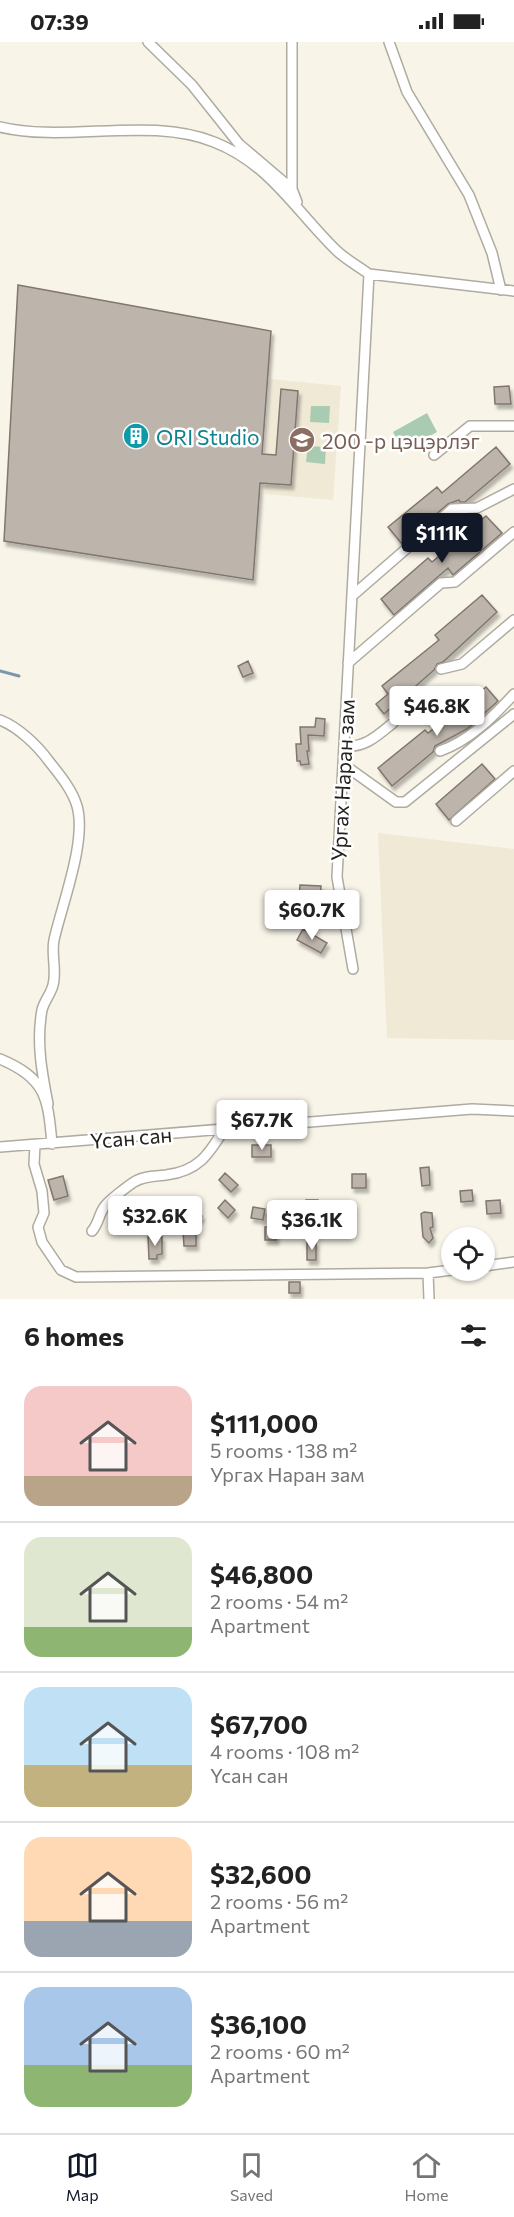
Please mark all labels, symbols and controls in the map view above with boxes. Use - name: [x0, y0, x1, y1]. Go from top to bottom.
- text: 07:39: [30, 8, 89, 35]
- building icon: ORI Studio: [121, 421, 151, 451]
- place label: ORI Studio: [156, 424, 260, 449]
- school or university icon: 200 -р цэцэрлэг: [287, 425, 317, 455]
- place label: 200 -р цэцэрлэг: [322, 428, 480, 453]
- pin: $111K: [400, 513, 484, 564]
- text: $111K: [416, 520, 468, 544]
- pin: $46.8K: [388, 686, 486, 737]
- text: $46.8K: [403, 693, 471, 717]
- street label: Ургах Наран зам: [325, 698, 359, 862]
- pin: $60.7K: [263, 890, 361, 941]
- text: $60.7K: [279, 897, 345, 921]
- pin: $67.7K: [213, 1100, 311, 1151]
- text: $67.7K: [230, 1107, 294, 1131]
- street label: Үсан сан: [89, 1121, 173, 1153]
- pin: $32.6K: [106, 1196, 204, 1247]
- pin: $36.1K: [263, 1200, 361, 1251]
- text: $32.6K: [122, 1203, 188, 1227]
- text: $36.1K: [281, 1207, 343, 1231]
- map controls: [441, 1227, 495, 1281]
- button: locate: [441, 1227, 495, 1281]
- icon: filters: [457, 1319, 490, 1352]
- text: 6 homes: [24, 1320, 124, 1351]
- text: $111,000: [210, 1407, 318, 1438]
- icon: home: [72, 1410, 144, 1482]
- text: 5 rooms · 138 m²: [210, 1438, 357, 1462]
- text: Ургах Наран зам: [210, 1462, 364, 1486]
- text: $46,800: [210, 1558, 313, 1589]
- icon: home: [72, 1561, 144, 1633]
- text: 2 rooms · 54 m²: [210, 1589, 348, 1613]
- text: Apartment: [210, 1613, 310, 1637]
- text: $67,700: [210, 1708, 308, 1739]
- icon: home: [72, 1711, 144, 1783]
- text: 4 rooms · 108 m²: [210, 1739, 359, 1763]
- text: Үсан сан: [210, 1763, 288, 1787]
- text: $32,600: [210, 1858, 311, 1889]
- icon: home: [72, 1861, 144, 1933]
- text: 2 rooms · 56 m²: [210, 1889, 348, 1913]
- text: Apartment: [210, 1913, 310, 1937]
- text: $36,100: [210, 2008, 307, 2039]
- icon: home: [72, 2011, 144, 2083]
- text: 2 rooms · 60 m²: [210, 2039, 350, 2063]
- text: Apartment: [210, 2063, 310, 2087]
- tab: Map: [66, 2149, 99, 2204]
- tab: Saved: [230, 2149, 273, 2204]
- tab: Home: [404, 2149, 448, 2204]

